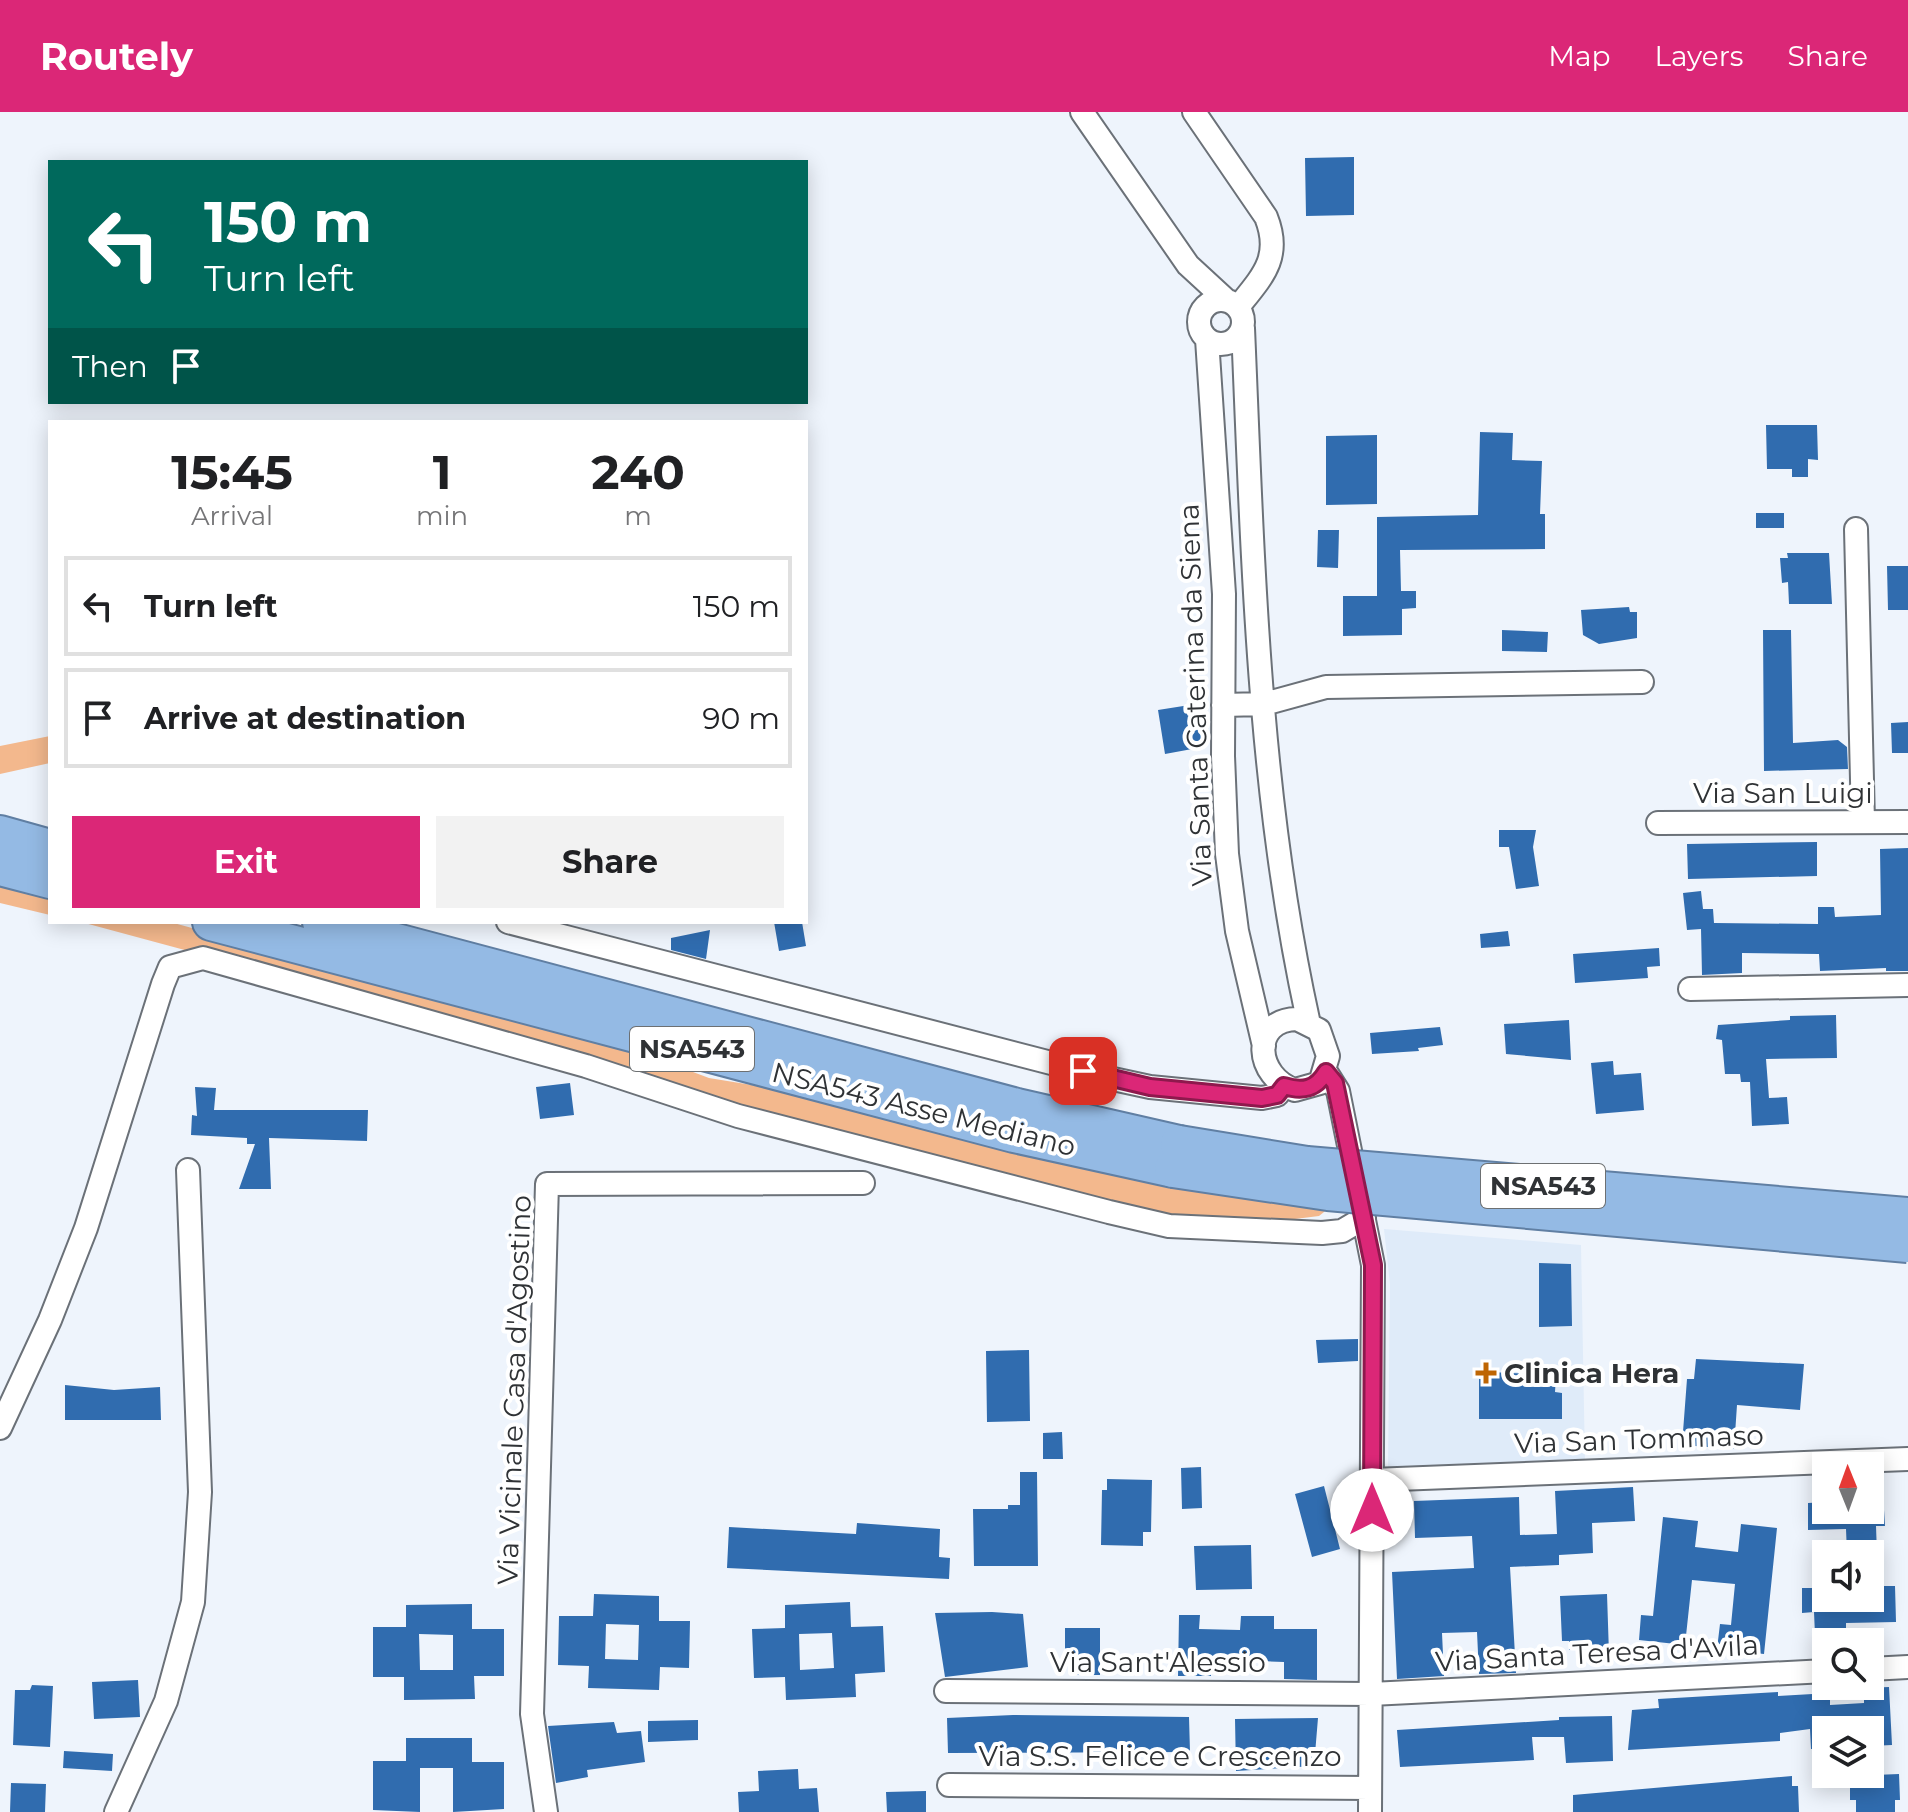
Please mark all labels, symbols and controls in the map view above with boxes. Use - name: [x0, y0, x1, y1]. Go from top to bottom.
- text: Routely: [40, 33, 193, 80]
- text: Map: [1548, 39, 1611, 73]
- text: Layers: [1655, 39, 1744, 73]
- text: Share: [1788, 39, 1868, 73]
- text: 150 m: [204, 188, 372, 256]
- icon: left: [72, 192, 176, 296]
- text: Turn left: [204, 256, 355, 300]
- icon: arrive: [164, 344, 208, 388]
- text: Then: [72, 348, 148, 385]
- text: 15:45: [171, 443, 293, 501]
- text: 1: [433, 443, 451, 501]
- text: 240: [591, 443, 685, 501]
- text: Arrival: [191, 500, 273, 532]
- text: min: [416, 500, 468, 532]
- text: m: [624, 500, 652, 532]
- street label: Via Santa Caterina da Siena: [1171, 503, 1219, 887]
- icon: left: [76, 584, 120, 628]
- text: Turn left: [144, 588, 277, 625]
- text: 150 m: [693, 588, 780, 625]
- icon: arrive: [76, 696, 120, 740]
- text: Arrive at destination: [144, 700, 466, 737]
- text: 90 m: [702, 700, 780, 737]
- street label: Via San Luigi: [1693, 776, 1873, 810]
- button: Exit: [72, 816, 420, 908]
- button: Share: [436, 816, 784, 908]
- road number: NSA543: [630, 1027, 754, 1071]
- pin: [1049, 1037, 1117, 1105]
- icon: arrive: [1061, 1049, 1105, 1093]
- street label: NSA543 Asse Mediano: [769, 1055, 1079, 1163]
- road number: NSA543: [1481, 1164, 1605, 1208]
- street label: Via Vicinale Casa d'Agostino: [490, 1194, 538, 1586]
- place label: Clinica Hera: [1504, 1356, 1679, 1390]
- marker: Clinica Hera: [1475, 1362, 1497, 1384]
- street label: Via San Tommaso: [1514, 1418, 1764, 1460]
- north arrow: [1812, 1452, 1884, 1524]
- map controls: [1812, 1452, 1884, 1788]
- position arrow: [1330, 1468, 1414, 1552]
- button: sound: [1812, 1540, 1884, 1612]
- street label: Via Santa Teresa d'Avila: [1434, 1628, 1760, 1678]
- button: search: [1812, 1628, 1884, 1700]
- street label: Via Sant'Alessio: [1050, 1645, 1266, 1679]
- button: layers: [1812, 1716, 1884, 1788]
- street label: Via S.S. Felice e Crescenzo: [979, 1739, 1341, 1773]

